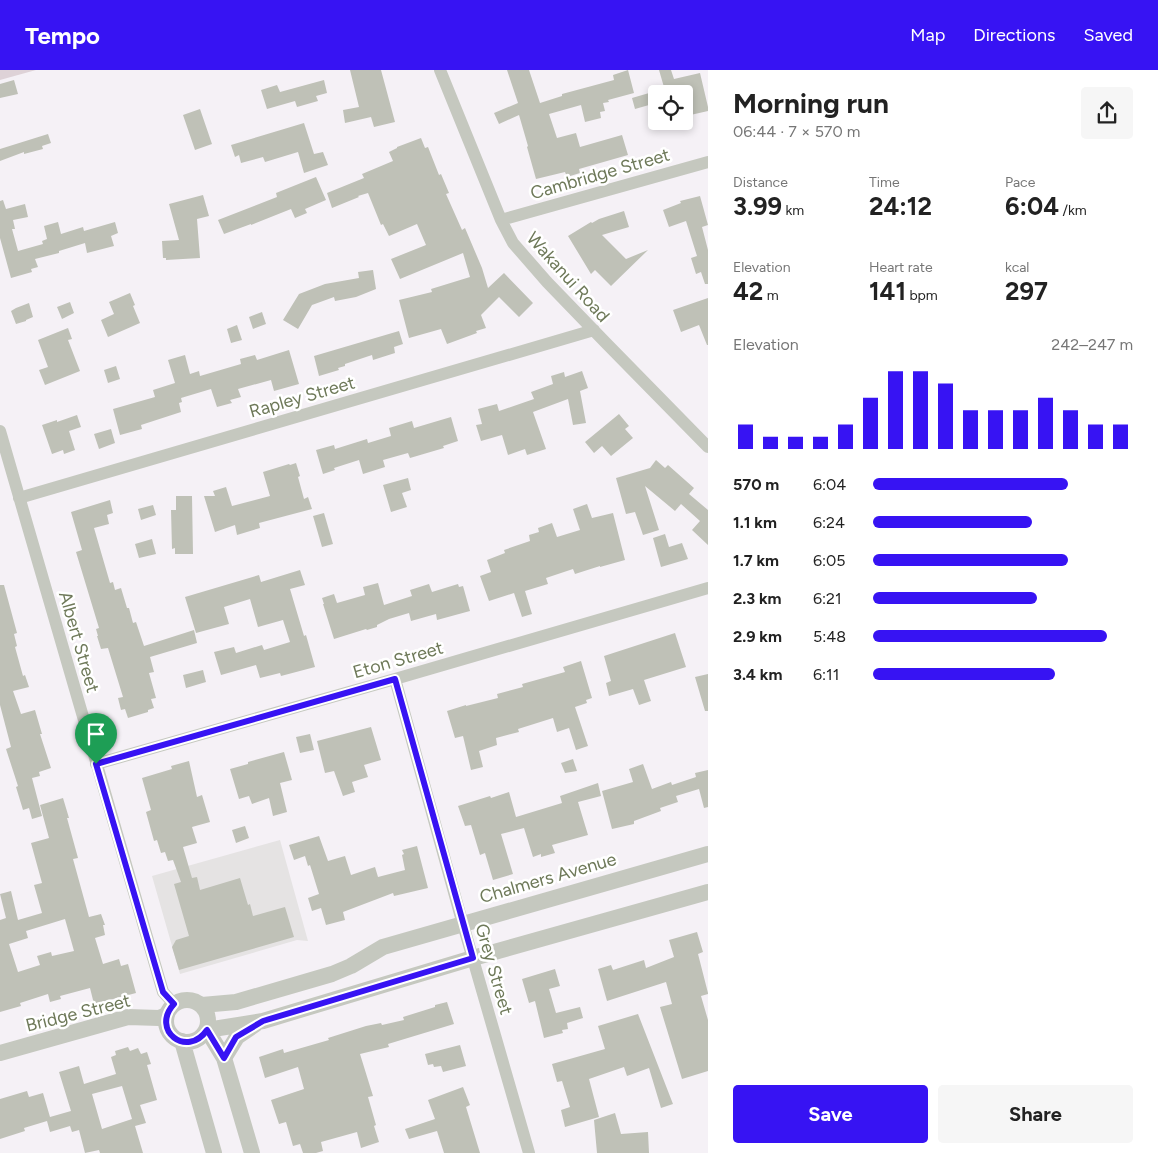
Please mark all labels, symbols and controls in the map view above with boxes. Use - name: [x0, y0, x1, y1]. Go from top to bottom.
- text: Tempo: [25, 21, 100, 50]
- text: Map: [910, 24, 945, 46]
- text: Directions: [973, 24, 1055, 46]
- text: Saved: [1083, 24, 1133, 46]
- map controls: [648, 85, 693, 130]
- button: locate: [648, 85, 693, 130]
- text: Morning run: [733, 86, 889, 120]
- button: share: [1081, 87, 1133, 139]
- text: 06:44 · 7 × 570 m: [733, 122, 860, 141]
- street label: Cambridge Street: [528, 144, 672, 204]
- text: Distance: [733, 174, 788, 191]
- text: Time: [869, 174, 900, 191]
- text: Pace: [1005, 174, 1035, 191]
- text: 3.99: [733, 191, 782, 221]
- text: 24:12: [869, 191, 932, 221]
- text: 6:04: [1005, 191, 1059, 221]
- text: km: [782, 202, 804, 219]
- text: /km: [1059, 202, 1087, 219]
- street label: Wakanui Road: [522, 227, 614, 327]
- text: Elevation: [733, 259, 791, 276]
- text: Heart rate: [869, 259, 933, 276]
- text: kcal: [1005, 259, 1029, 276]
- text: 42: [733, 276, 763, 306]
- text: 141: [869, 276, 906, 306]
- text: 297: [1005, 276, 1048, 306]
- text: m: [763, 287, 779, 304]
- text: bpm: [906, 287, 938, 304]
- text: Elevation: [733, 335, 799, 354]
- text: 242–247 m: [1051, 335, 1133, 354]
- street label: Rapley Street: [247, 371, 358, 423]
- text: 570 m: [733, 475, 779, 494]
- text: 6:04: [813, 475, 846, 494]
- text: 1.1 km: [733, 513, 777, 532]
- text: 6:24: [813, 513, 845, 532]
- text: 1.7 km: [733, 551, 779, 570]
- text: 6:05: [813, 551, 846, 570]
- street label: Albert Street: [54, 589, 104, 695]
- text: 2.3 km: [733, 589, 782, 608]
- text: 6:21: [813, 589, 842, 608]
- text: 2.9 km: [733, 627, 782, 646]
- text: 5:48: [813, 627, 846, 646]
- street label: Eton Street: [350, 637, 446, 683]
- text: 3.4 km: [733, 665, 782, 684]
- text: 6:11: [813, 665, 839, 684]
- pin: [75, 713, 117, 764]
- icon: arrive: [82, 720, 110, 748]
- street label: Chalmers Avenue: [477, 848, 619, 908]
- street label: Grey Street: [471, 921, 518, 1017]
- street label: Bridge Street: [23, 989, 133, 1037]
- button: Save: [733, 1085, 928, 1143]
- button: Share: [938, 1085, 1133, 1143]

